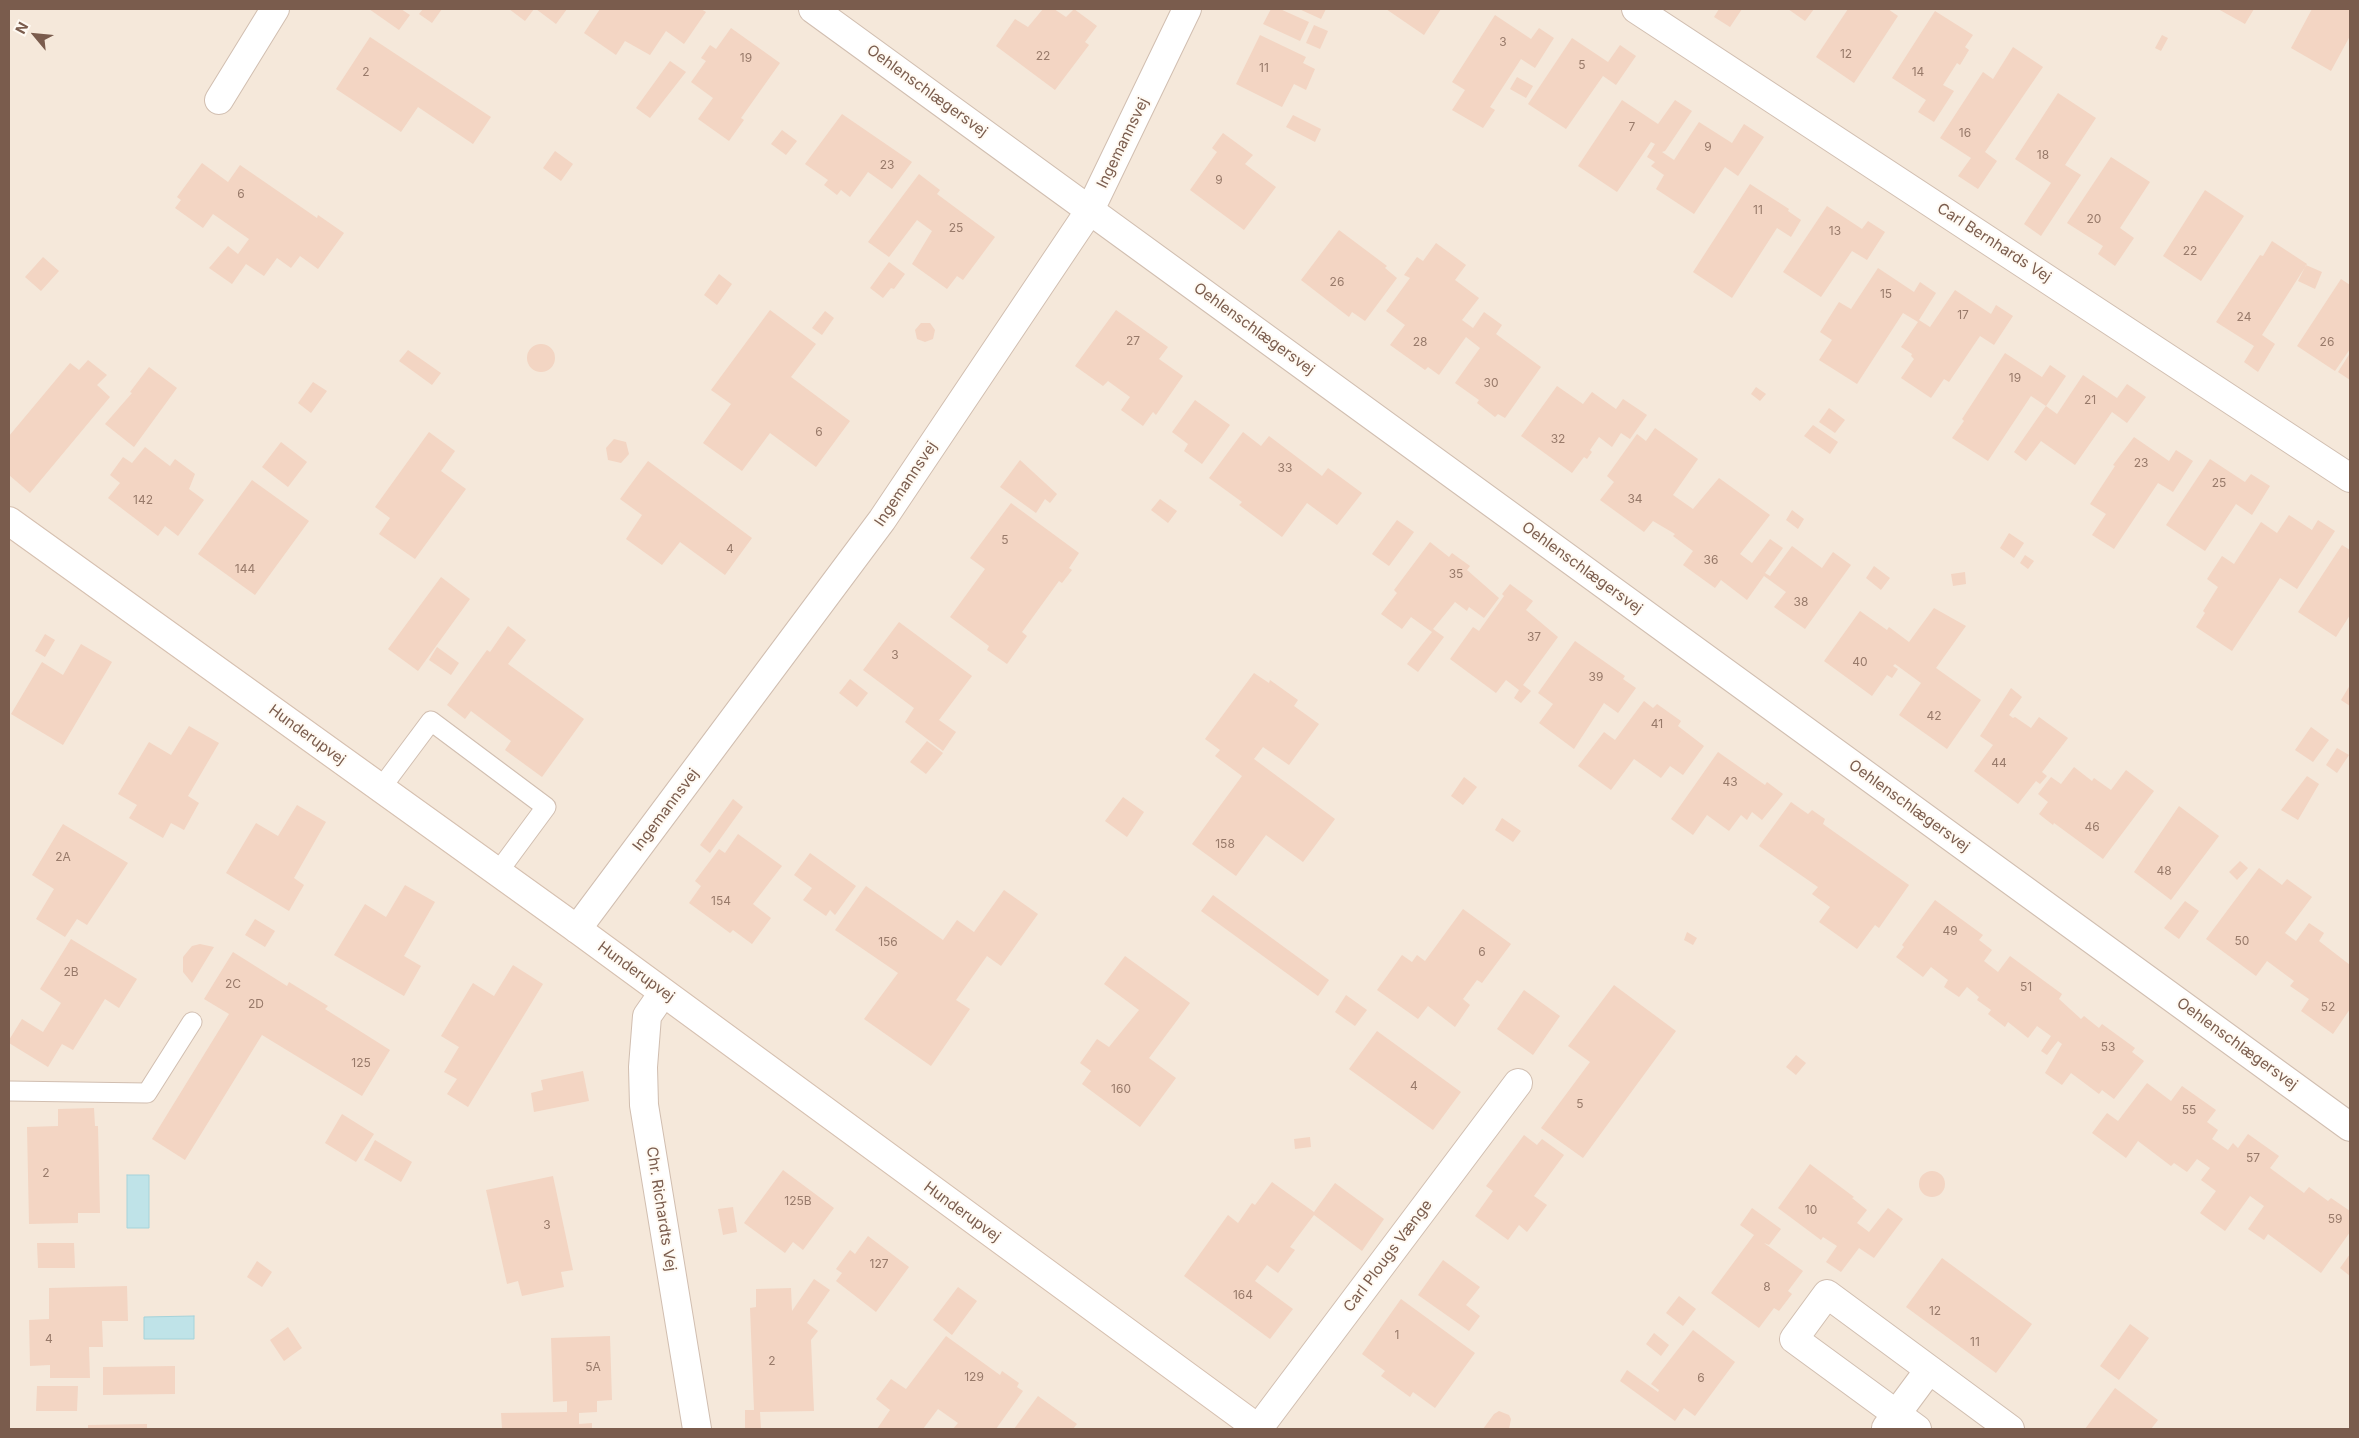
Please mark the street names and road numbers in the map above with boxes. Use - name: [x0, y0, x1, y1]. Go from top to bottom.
- street label: Oehlenschlægersvej: [863, 41, 991, 141]
- street label: Ingemannsvej: [1093, 95, 1153, 191]
- street label: Carl Bernhards Vej: [1934, 199, 2054, 287]
- street label: Oehlenschlægersvej: [1190, 279, 1318, 379]
- street label: Ingemannsvej: [871, 438, 941, 530]
- street label: Oehlenschlægersvej: [1518, 518, 1646, 618]
- street label: Hunderupvej: [265, 701, 349, 769]
- street label: Oehlenschlægersvej: [1845, 756, 1973, 856]
- street label: Ingemannsvej: [629, 765, 703, 855]
- street label: Hunderupvej: [594, 938, 678, 1006]
- street label: Oehlenschlægersvej: [2173, 994, 2301, 1094]
- street label: Chr. Richardts Vej: [642, 1145, 680, 1273]
- street label: Hunderupvej: [920, 1178, 1004, 1246]
- street label: Carl Plougs Vænge: [1340, 1196, 1436, 1316]

